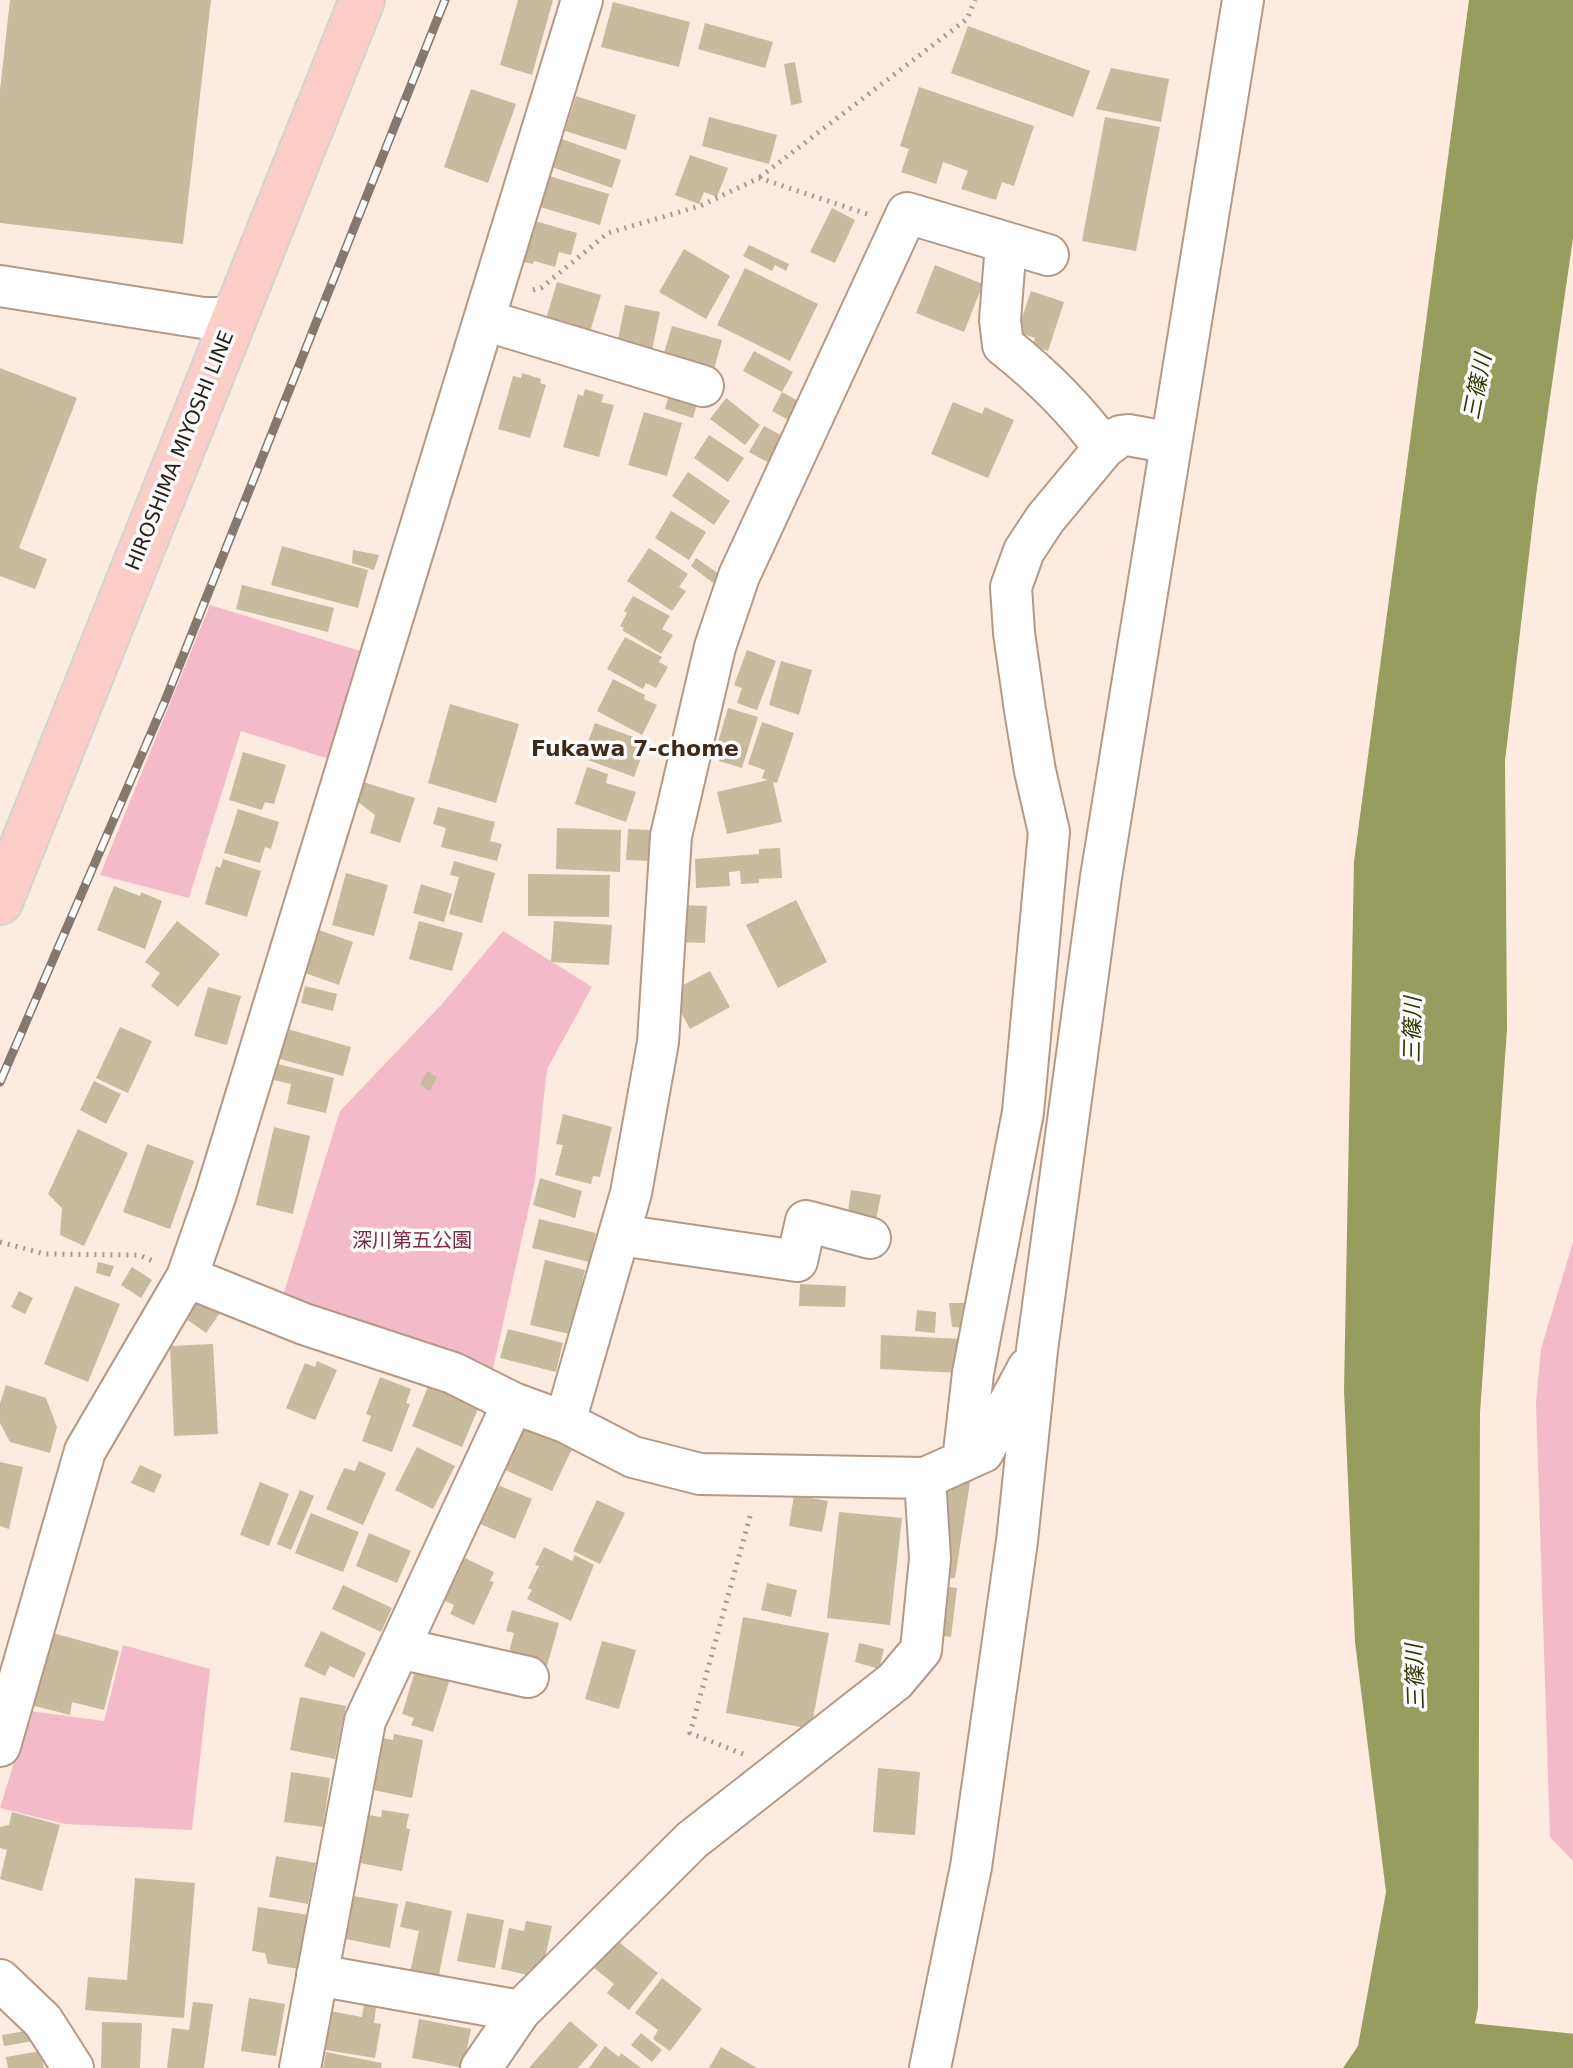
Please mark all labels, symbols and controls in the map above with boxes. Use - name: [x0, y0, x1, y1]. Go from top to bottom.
- street label: HIROSHIMA MIYOSHI LINE: [122, 328, 240, 574]
- water label: 三篠川: [1460, 352, 1498, 422]
- district label: Fukawa 7-chome: [531, 737, 739, 763]
- water label: 三篠川: [1400, 997, 1428, 1063]
- park label: 深川第五公園: [352, 1230, 472, 1254]
- water label: 三篠川: [1403, 1644, 1431, 1710]

